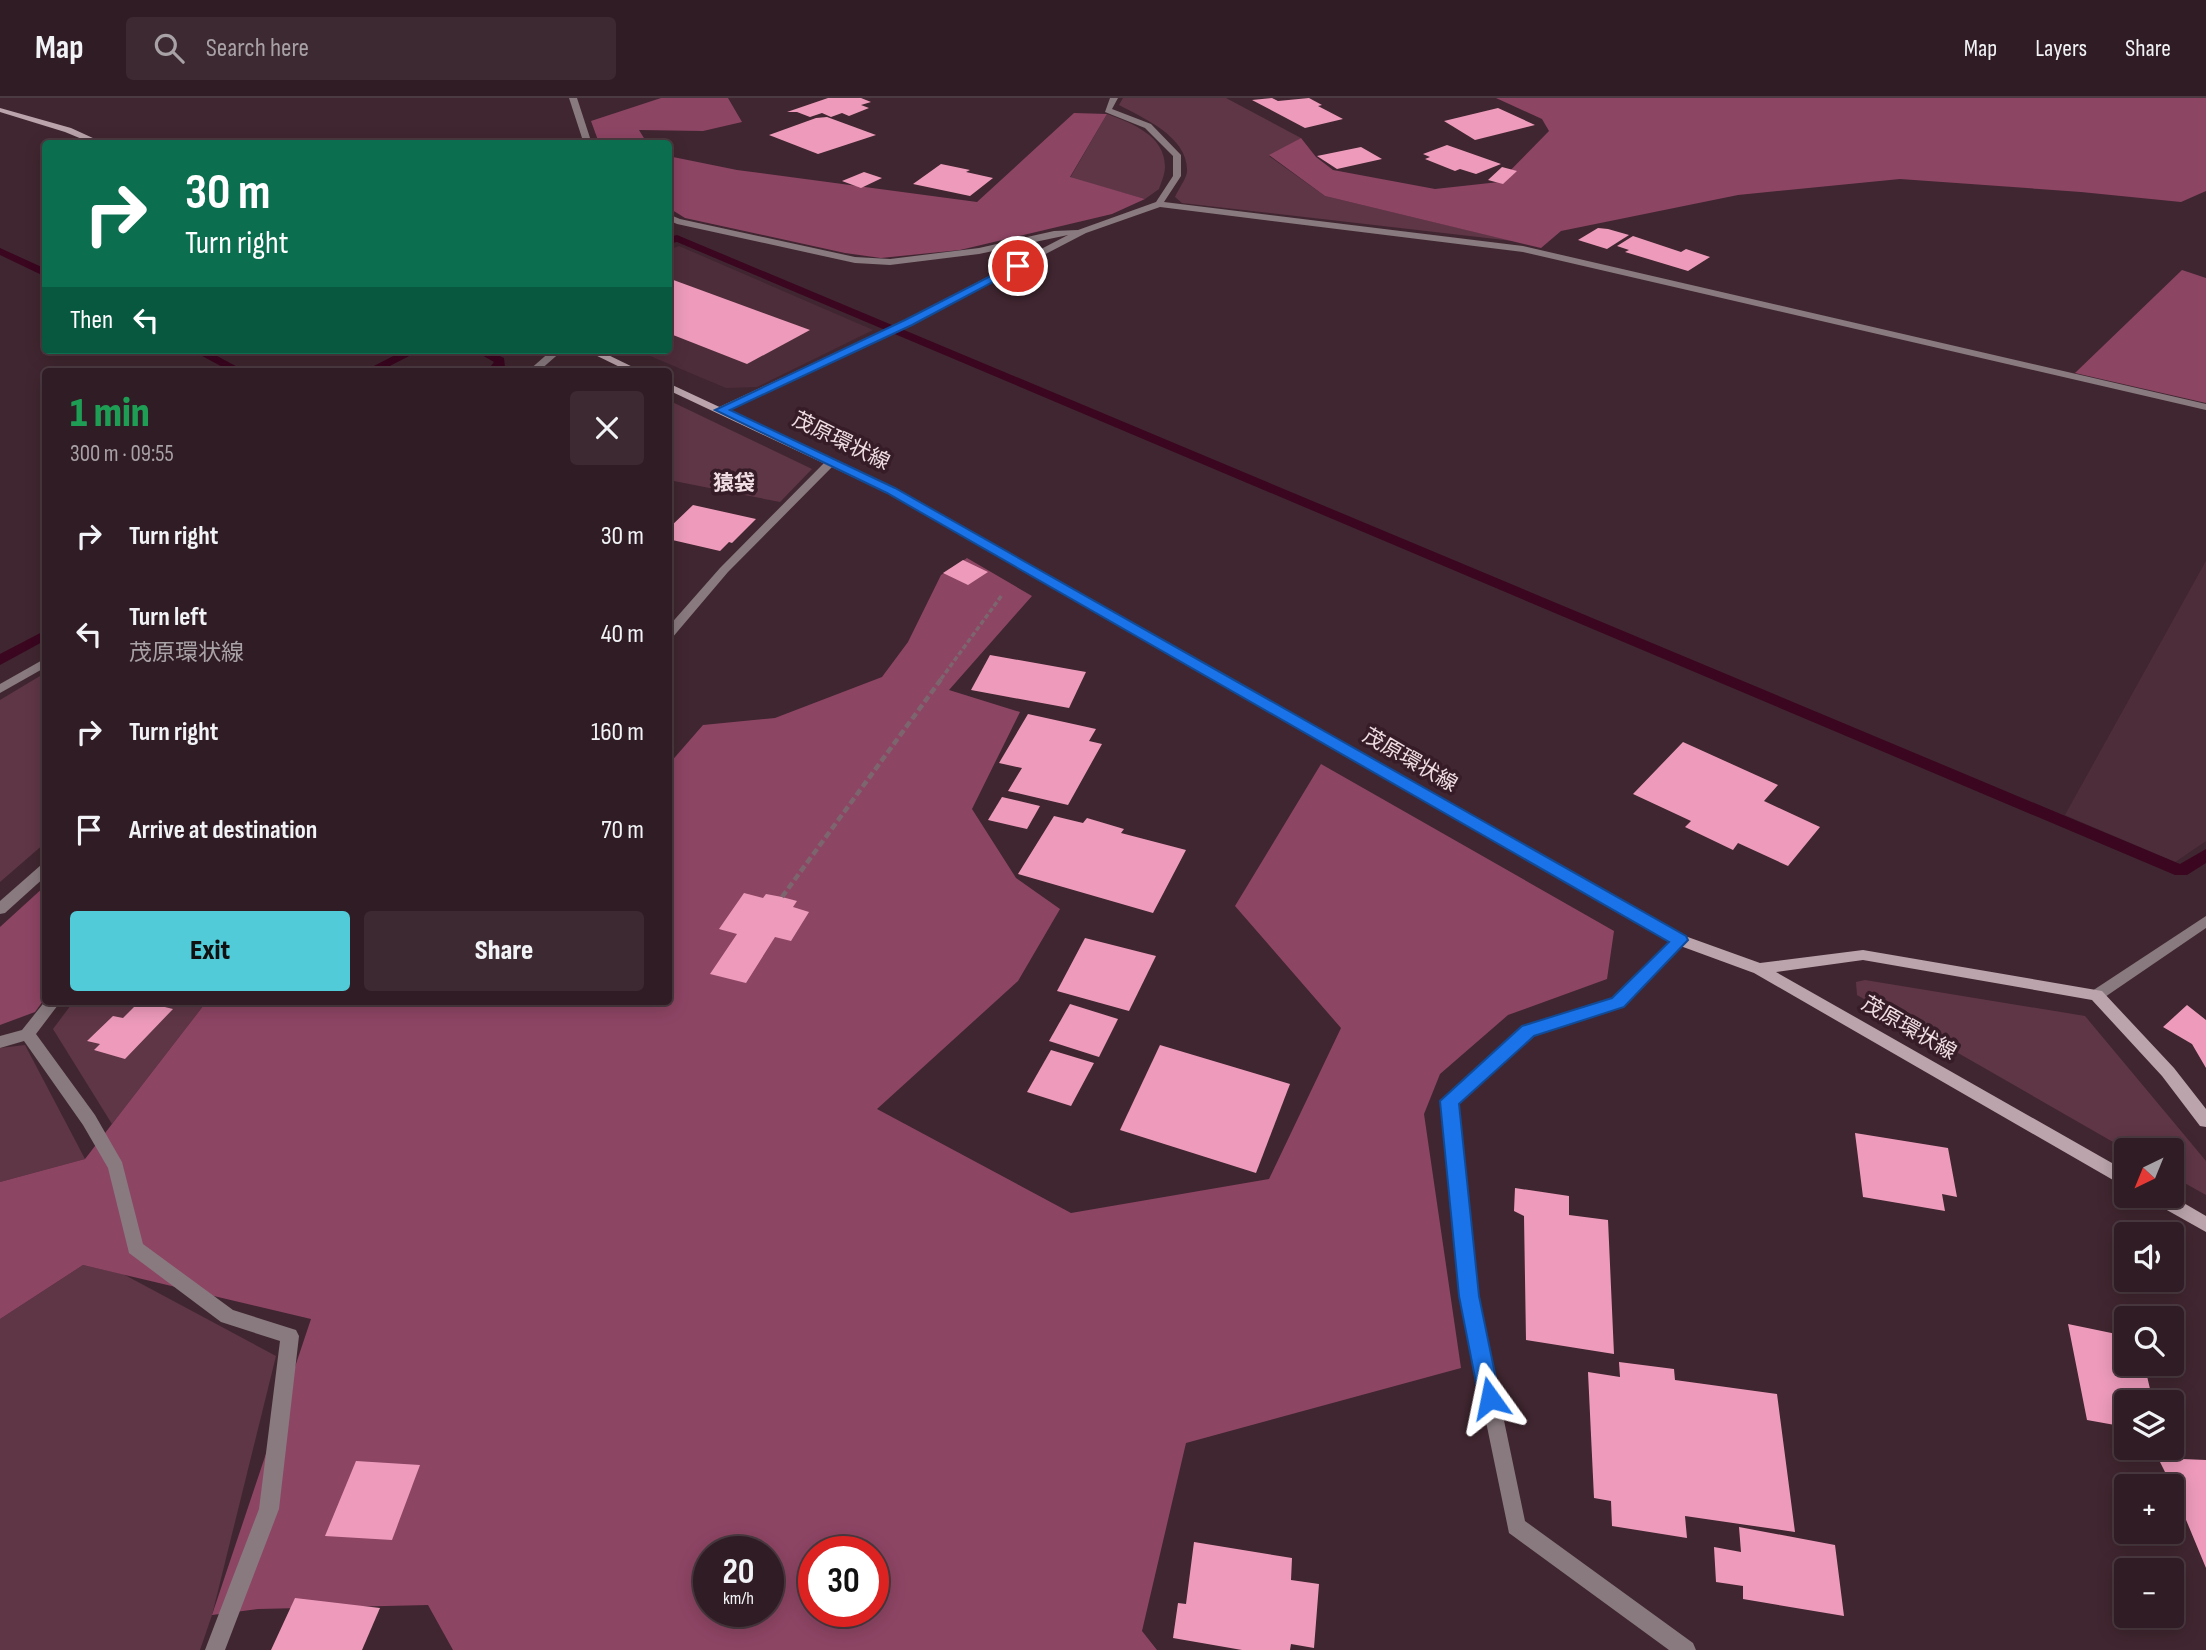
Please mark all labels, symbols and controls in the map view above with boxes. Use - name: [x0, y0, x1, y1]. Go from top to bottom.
- search box: [126, 17, 616, 80]
- text: Map: [35, 28, 84, 68]
- icon: search: [150, 29, 188, 67]
- text: Search here: [206, 33, 309, 64]
- text: Map: [1964, 34, 1997, 63]
- text: Layers: [2035, 34, 2087, 63]
- text: Share: [2125, 34, 2171, 63]
- text: 30 m: [185, 164, 270, 223]
- icon: right: [70, 168, 161, 259]
- text: Turn right: [185, 224, 289, 263]
- pin: [988, 236, 1048, 296]
- icon: arrive: [999, 247, 1037, 285]
- icon: left: [127, 301, 165, 339]
- text: Then: [70, 305, 113, 336]
- text: 1 min: [70, 388, 150, 439]
- button: close: [570, 391, 644, 465]
- street label: 茂原環状線: [788, 407, 894, 475]
- text: 300 m · 09:55: [70, 440, 174, 468]
- district label: 猿袋: [713, 471, 755, 496]
- icon: right: [70, 517, 108, 555]
- text: Turn right: [129, 521, 218, 552]
- text: 30 m: [601, 521, 644, 552]
- text: Turn left: [129, 602, 207, 633]
- icon: left: [70, 615, 108, 653]
- text: 40 m: [601, 619, 644, 650]
- text: 茂原環状線: [129, 639, 244, 667]
- icon: right: [70, 713, 108, 751]
- text: Turn right: [129, 717, 218, 748]
- text: 160 m: [591, 717, 644, 748]
- street label: 茂原環状線: [1358, 723, 1462, 797]
- icon: arrive: [70, 811, 108, 849]
- text: Arrive at destination: [129, 815, 317, 846]
- text: 70 m: [601, 815, 644, 846]
- button: Exit: [70, 911, 350, 991]
- button: Share: [364, 911, 644, 991]
- street label: 茂原環状線: [1857, 991, 1961, 1065]
- north arrow: [2114, 1138, 2184, 1208]
- map controls: [2114, 1138, 2184, 1628]
- button: sound: [2114, 1222, 2184, 1292]
- button: search: [2114, 1306, 2184, 1376]
- position arrow: [1453, 1361, 1527, 1435]
- button: layers: [2114, 1390, 2184, 1460]
- button: +: [2114, 1474, 2184, 1544]
- speed limit sign: 30: [798, 1536, 889, 1627]
- text: 20: [723, 1551, 755, 1594]
- button: −: [2114, 1558, 2184, 1628]
- text: km/h: [723, 1588, 754, 1609]

